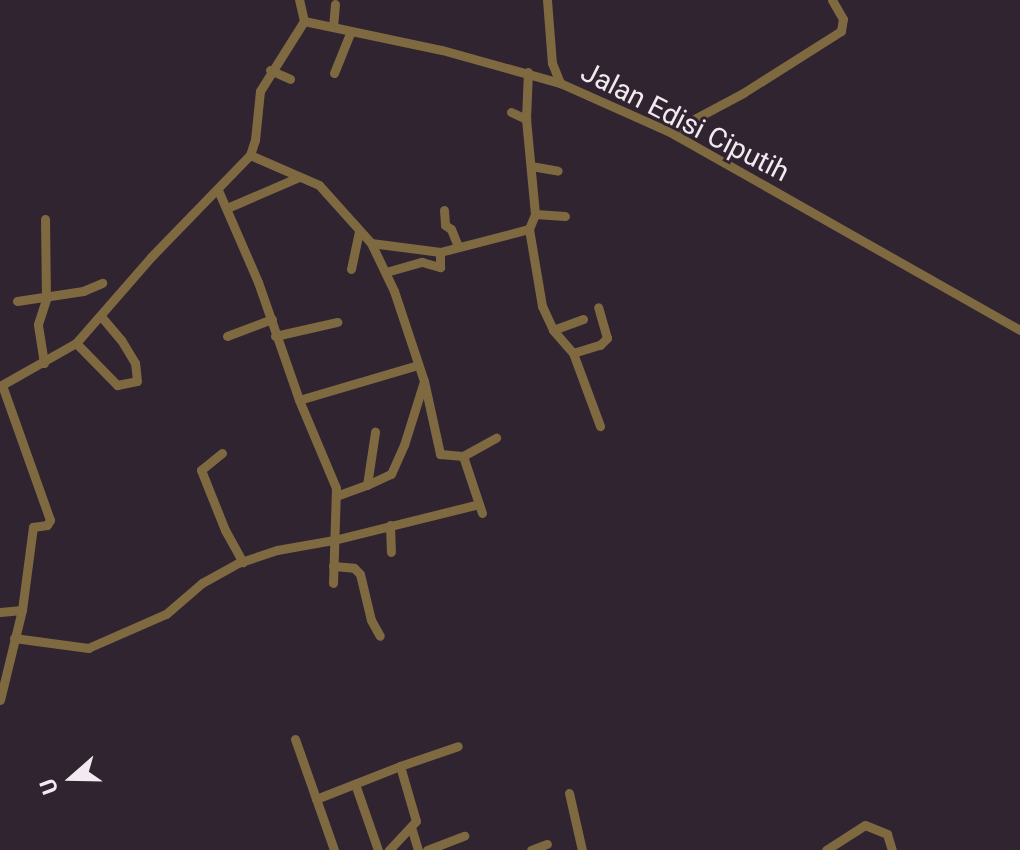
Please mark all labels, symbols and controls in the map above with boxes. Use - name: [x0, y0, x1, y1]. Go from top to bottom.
- street label: Jalan Edisi Ciputih: [575, 55, 795, 189]
- north arrow: [32, 738, 112, 818]
- text: U: [35, 775, 63, 797]

